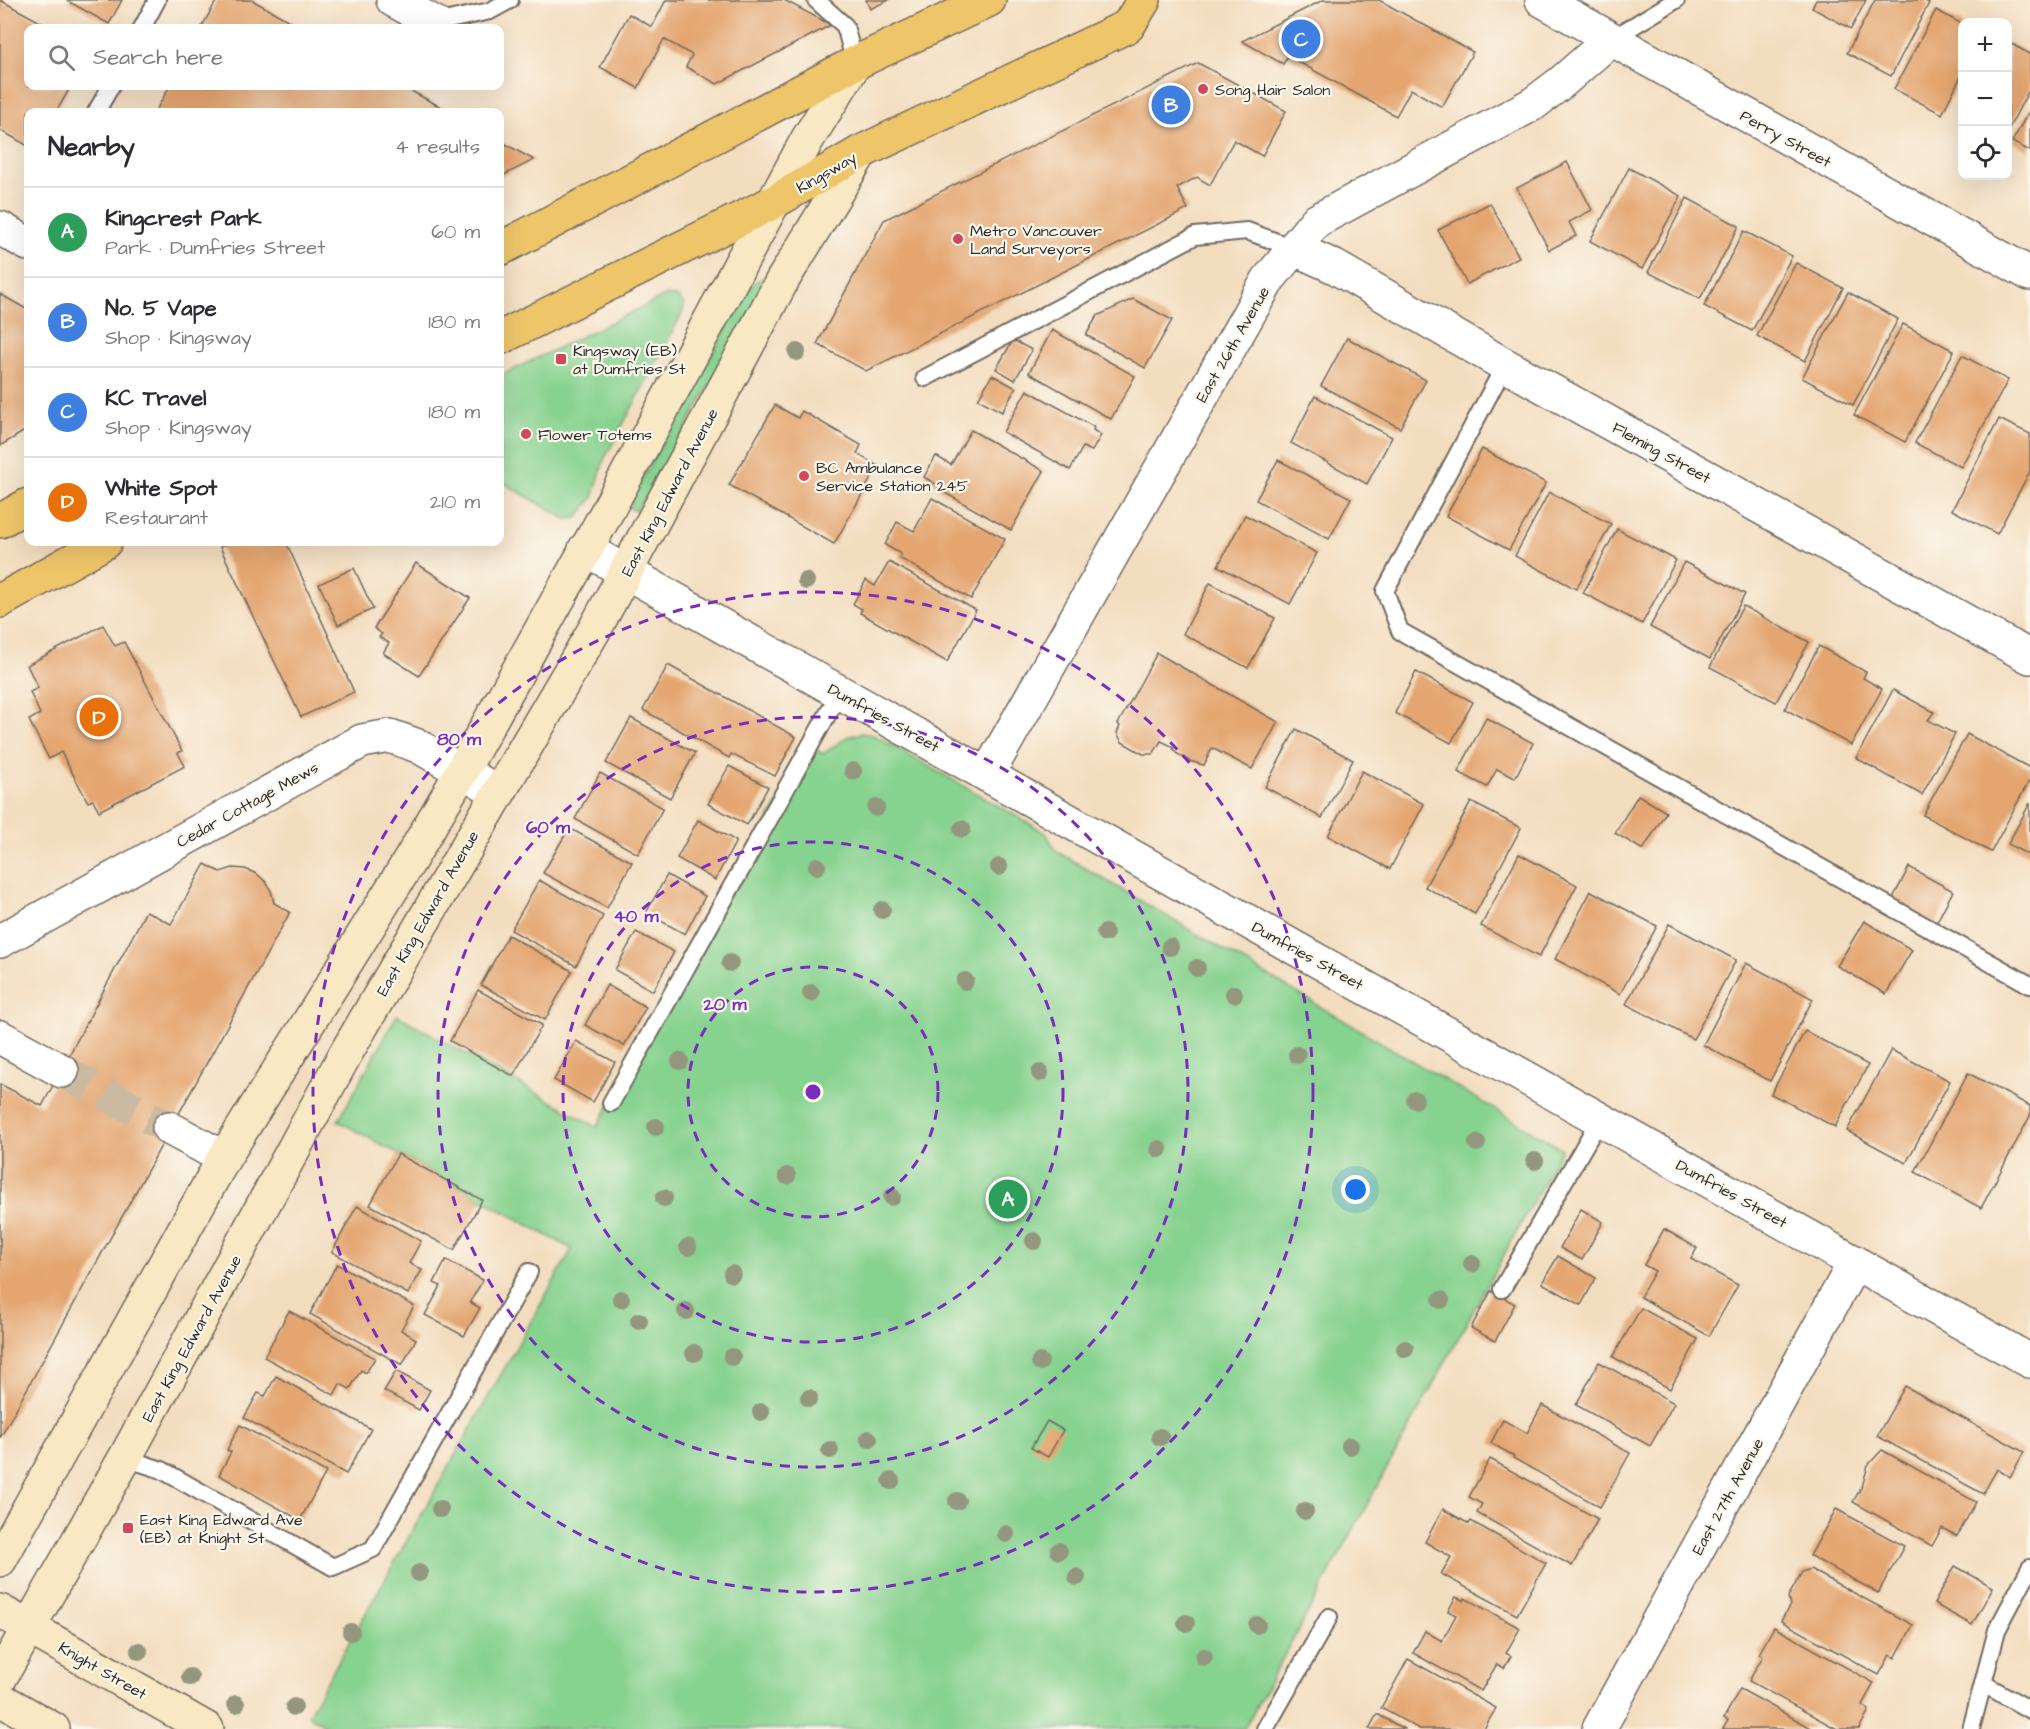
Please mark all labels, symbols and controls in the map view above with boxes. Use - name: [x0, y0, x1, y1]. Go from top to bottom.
- pin: C: [1282, 16, 1320, 62]
- map controls: [1958, 18, 2012, 180]
- button: +: [1958, 18, 2012, 72]
- search box: [24, 24, 504, 90]
- icon: search: [45, 41, 78, 74]
- text: Search here: [93, 42, 223, 73]
- button: −: [1958, 72, 2012, 126]
- place label: Song Hair Salon: [1215, 79, 1330, 102]
- pin: B: [1152, 82, 1190, 128]
- marker: Song Hair Salon: [1196, 82, 1210, 96]
- street label: Perry Street: [1736, 105, 1836, 174]
- button: locate: [1958, 126, 2012, 180]
- text: Nearby: [48, 129, 135, 165]
- text: 4 results: [395, 133, 480, 161]
- street label: Kingsway: [792, 147, 861, 200]
- text: Kingcrest Park: [105, 203, 262, 234]
- text: A: [61, 218, 74, 246]
- text: 60 m: [431, 218, 480, 246]
- place label: Metro Vancouver Land Surveyors: [970, 220, 1102, 261]
- marker: Metro Vancouver Land Surveyors: [951, 232, 965, 246]
- text: Park · Dumfries Street: [105, 234, 325, 262]
- street label: East 26th Avenue: [1191, 282, 1275, 407]
- text: No. 5 Vape: [105, 293, 217, 324]
- text: B: [60, 308, 75, 336]
- text: 180 m: [428, 308, 480, 336]
- text: Shop · Kingsway: [105, 324, 252, 352]
- place label: Kingsway (EB) at Dumfries St: [573, 340, 686, 380]
- marker: Kingsway (EB) at Dumfries St: [554, 352, 568, 366]
- text: KC Travel: [105, 383, 207, 414]
- text: C: [60, 398, 75, 426]
- text: 180 m: [428, 398, 480, 426]
- street label: East King Edward Avenue: [616, 404, 725, 581]
- text: Shop · Kingsway: [105, 414, 252, 442]
- street label: Fleming Street: [1608, 417, 1715, 490]
- place label: Flower Totems: [538, 424, 652, 446]
- marker: Flower Totems: [519, 427, 533, 441]
- place label: BC Ambulance Service Station 245: [816, 457, 969, 497]
- marker: BC Ambulance Service Station 245: [797, 469, 811, 483]
- text: White Spot: [105, 473, 217, 504]
- text: D: [61, 488, 74, 516]
- text: 210 m: [430, 488, 480, 516]
- text: Restaurant: [105, 504, 208, 532]
- street label: Dumfries Street: [824, 678, 944, 758]
- pin: D: [80, 694, 118, 740]
- text: 80 m: [437, 727, 482, 752]
- street label: Cedar Cottage Mews: [173, 757, 323, 854]
- text: 60 m: [526, 815, 571, 840]
- street label: East King Edward Avenue: [371, 827, 485, 1001]
- text: 40 m: [614, 904, 659, 929]
- street label: Dumfries Street: [1248, 916, 1368, 996]
- text: 20 m: [703, 992, 747, 1017]
- centre of rings: [803, 1082, 823, 1102]
- street label: Dumfries Street: [1672, 1154, 1792, 1234]
- your location: [1341, 1175, 1370, 1204]
- pin: A: [988, 1176, 1028, 1222]
- street label: East King Edward Avenue: [137, 1251, 248, 1426]
- street label: East 27th Avenue: [1687, 1434, 1769, 1559]
- place label: East King Edward Ave (EB) at Knight St: [140, 1509, 303, 1550]
- marker: East King Edward Ave (EB) at Knight St: [121, 1521, 135, 1535]
- street label: Knight Street: [54, 1637, 151, 1706]

